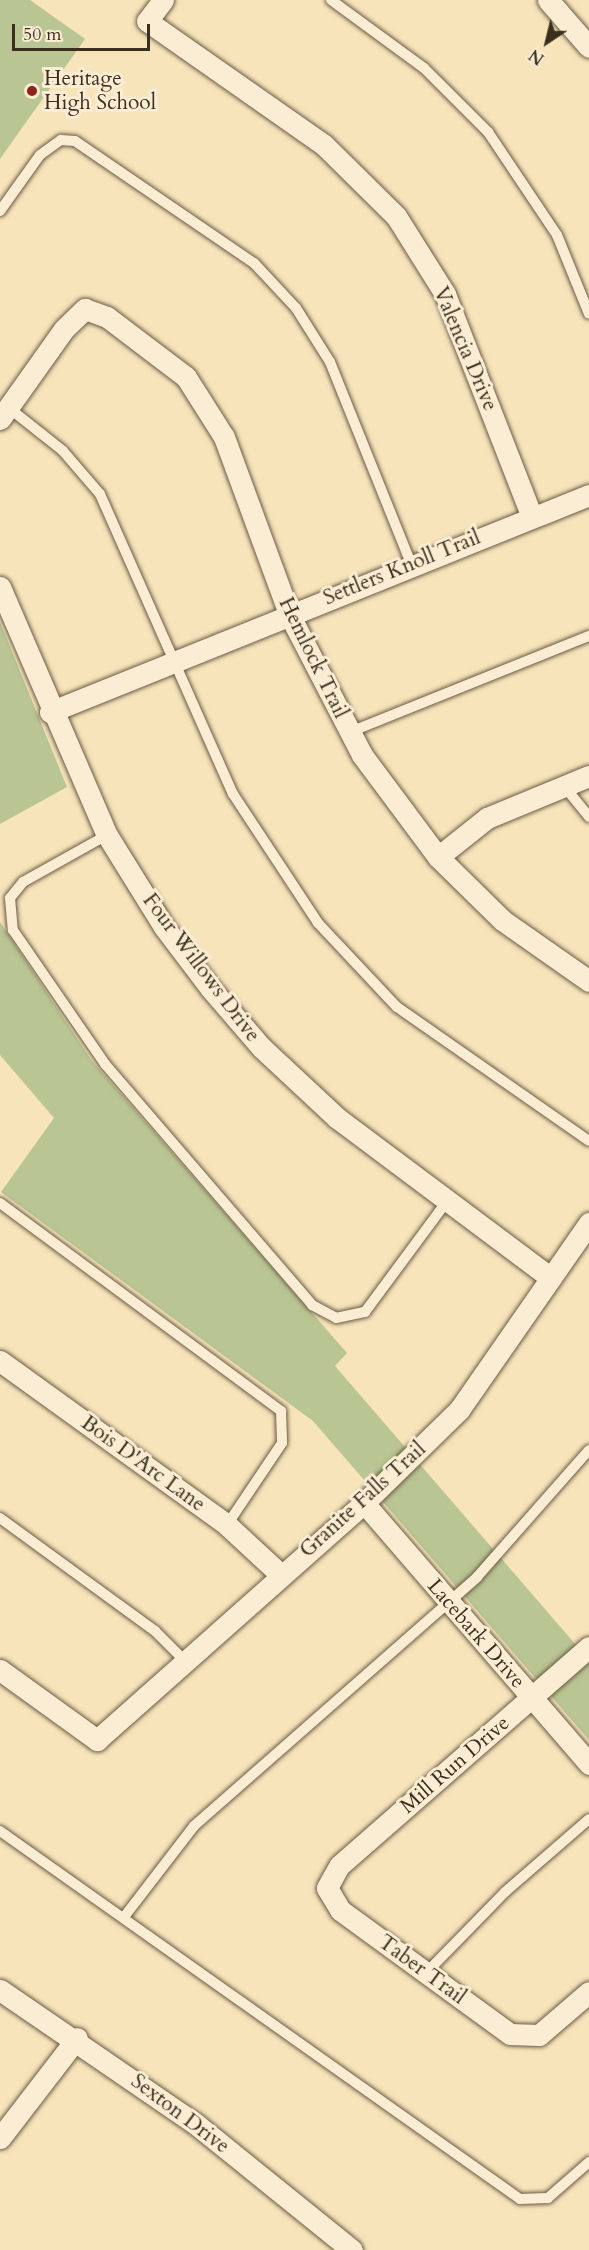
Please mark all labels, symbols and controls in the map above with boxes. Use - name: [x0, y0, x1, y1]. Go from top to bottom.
- scale bar: [15, 12, 153, 50]
- north arrow: [517, 12, 577, 72]
- text: 50 m: [23, 22, 62, 47]
- text: N: [525, 44, 549, 70]
- place label: Heritage High School: [44, 66, 156, 116]
- marker: Heritage High School: [25, 84, 39, 98]
- street label: Valencia Drive: [428, 283, 502, 415]
- street label: Settlers Knoll Trail: [320, 525, 484, 611]
- street label: Hemlock Trail: [273, 593, 353, 723]
- street label: Four Willows Drive: [137, 889, 265, 1047]
- street label: Bois D'Arc Lane: [76, 1411, 210, 1517]
- street label: Granite Falls Trail: [295, 1437, 431, 1563]
- street label: Lacebark Drive: [422, 1574, 530, 1694]
- street label: Mill Run Drive: [395, 1711, 515, 1819]
- street label: Taber Trail: [373, 1930, 471, 2010]
- street label: Sexton Drive: [126, 2069, 234, 2159]

